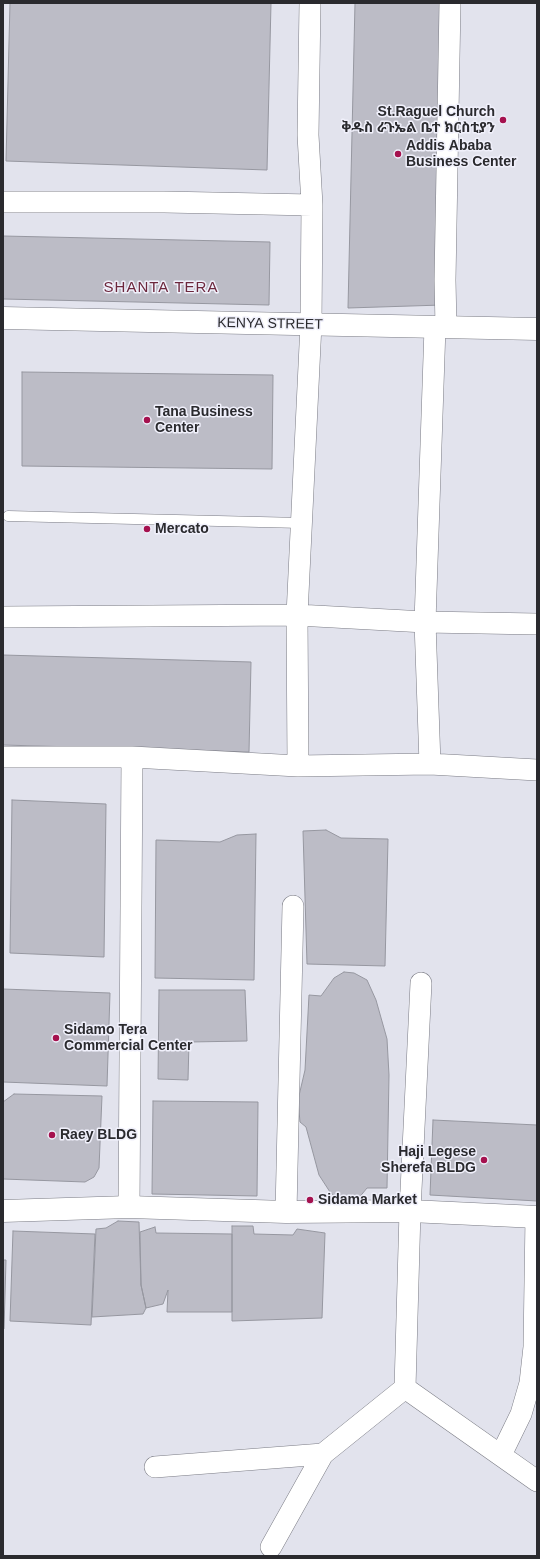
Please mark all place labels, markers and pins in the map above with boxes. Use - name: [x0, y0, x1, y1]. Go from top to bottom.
- place label: St.Raguel Church ቅዱስ ራጉኤል ቤተ ክርስቲያን: [341, 104, 495, 136]
- marker: St.Raguel Church ቅዱስ ራጉኤል ቤተ ክርስቲያን: [498, 115, 508, 125]
- place label: Addis Ababa Business Center: [406, 138, 516, 170]
- marker: Addis Ababa Business Center: [393, 149, 403, 159]
- place label: Tana Business Center: [155, 404, 253, 436]
- marker: Tana Business Center: [142, 415, 152, 425]
- place label: Mercato: [155, 521, 209, 537]
- marker: Mercato: [142, 524, 152, 534]
- place label: Sidamo Tera Commercial Center: [64, 1022, 192, 1054]
- marker: Sidamo Tera Commercial Center: [51, 1033, 61, 1043]
- place label: Raey BLDG: [60, 1127, 137, 1143]
- marker: Raey BLDG: [47, 1130, 57, 1140]
- place label: Haji Legese Sherefa BLDG: [381, 1144, 476, 1176]
- marker: Haji Legese Sherefa BLDG: [479, 1155, 489, 1165]
- place label: Sidama Market: [318, 1192, 417, 1208]
- marker: Sidama Market: [305, 1195, 315, 1205]

